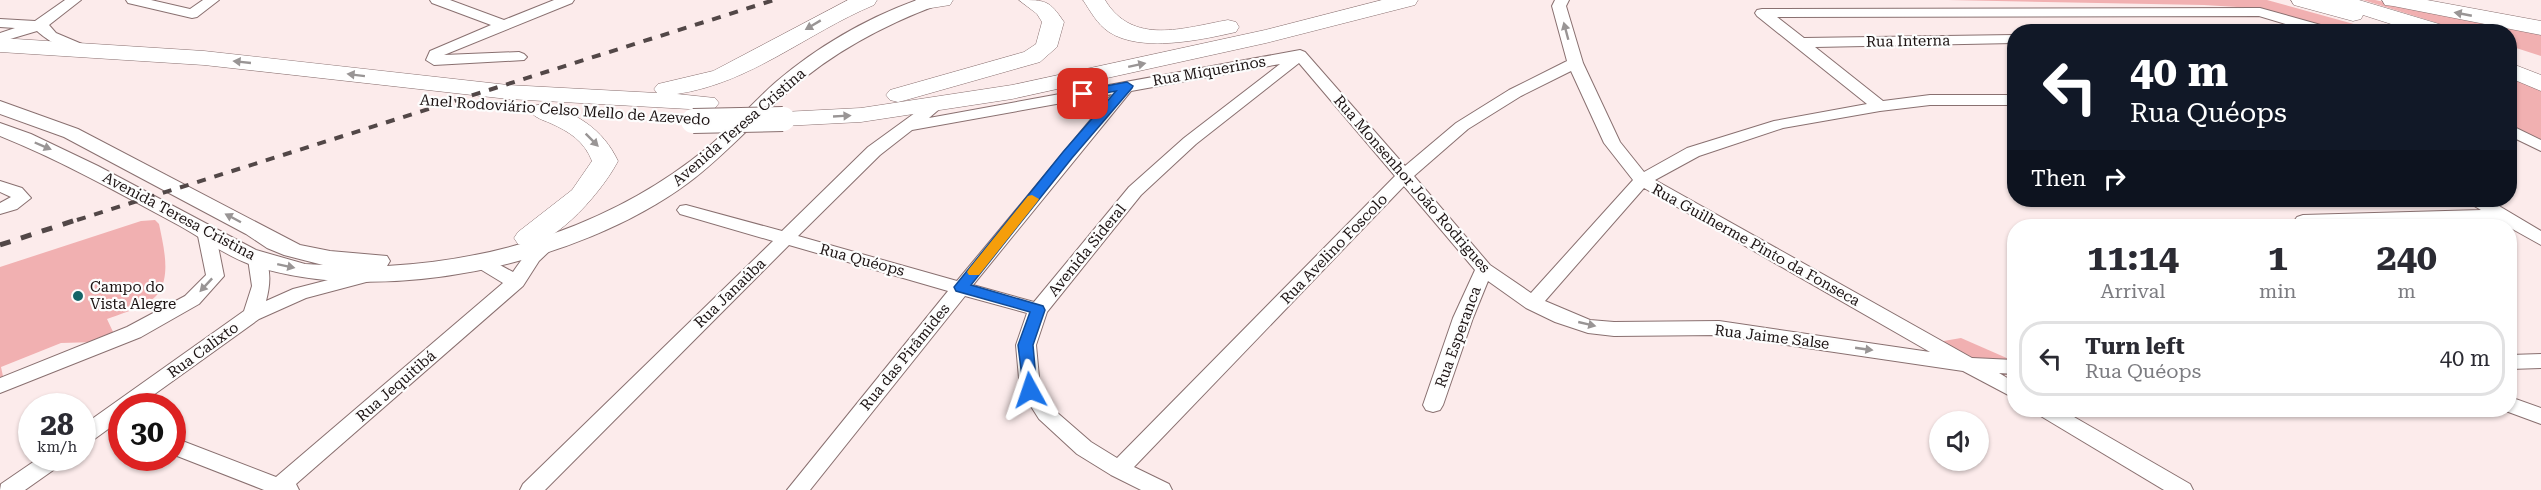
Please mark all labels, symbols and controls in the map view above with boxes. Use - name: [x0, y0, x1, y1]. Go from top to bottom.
- one-way arrow: [2453, 9, 2472, 18]
- one-way arrow: [805, 19, 821, 30]
- one-way arrow: [1561, 22, 1570, 40]
- street label: Rua Interna: [1866, 31, 1950, 51]
- text: 40 m: [2130, 47, 2228, 96]
- icon: left: [2031, 48, 2109, 126]
- street label: Rua Miquerinos: [1151, 52, 1267, 90]
- one-way arrow: [232, 57, 251, 67]
- one-way arrow: [1128, 60, 1147, 69]
- street label: Avenida Teresa Cristina: [669, 64, 809, 190]
- pin: [1057, 68, 1108, 119]
- one-way arrow: [347, 71, 366, 80]
- icon: arrive: [1066, 77, 1099, 110]
- street label: Anel Rodoviário Celso Mello de Azevedo: [419, 91, 711, 129]
- street label: Rua Monsenhor João Rodrigues: [1330, 91, 1494, 277]
- text: Rua Quéops: [2130, 97, 2287, 129]
- one-way arrow: [832, 111, 851, 120]
- one-way arrow: [585, 132, 599, 146]
- one-way arrow: [34, 141, 52, 151]
- icon: right: [2098, 162, 2131, 195]
- text: Then: [2031, 166, 2086, 191]
- street label: Avenida Teresa Cristina: [100, 168, 258, 264]
- street label: Rua Guilherme Pinto da Fonseca: [1649, 180, 1863, 310]
- street label: Rua Avelino Foscolo: [1277, 190, 1391, 308]
- street label: Avenida Sideral: [1044, 200, 1130, 300]
- one-way arrow: [224, 213, 241, 223]
- text: 11:14: [2087, 237, 2179, 279]
- text: 1: [2268, 237, 2288, 279]
- text: 240: [2377, 237, 2437, 279]
- street label: Rua Quéops: [818, 240, 906, 280]
- street label: Rua Janaúba: [691, 254, 769, 332]
- one-way arrow: [277, 262, 296, 271]
- place label: Campo do Vista Alegre: [90, 278, 176, 313]
- one-way arrow: [199, 278, 213, 293]
- text: Arrival: [2100, 279, 2165, 303]
- text: min: [2259, 279, 2296, 303]
- text: m: [2398, 279, 2416, 303]
- street label: Rua Esperanca: [1431, 284, 1485, 390]
- marker: Campo do Vista Alegre: [71, 289, 85, 303]
- street label: Rua das Pirâmides: [856, 300, 954, 414]
- street label: Rua Calixto: [164, 318, 242, 382]
- one-way arrow: [1578, 320, 1596, 330]
- street label: Rua Jaime Salse: [1714, 321, 1830, 353]
- text: Turn left: [2085, 334, 2185, 359]
- icon: left: [2034, 342, 2067, 375]
- one-way arrow: [1855, 345, 1874, 354]
- text: 40 m: [2440, 346, 2490, 371]
- street label: Rua Jequitibá: [352, 347, 440, 425]
- position arrow: [998, 358, 1062, 422]
- text: Rua Quéops: [2085, 359, 2201, 383]
- speed limit sign: 30: [108, 393, 186, 471]
- text: 28: [40, 407, 74, 442]
- map controls: [1929, 411, 1989, 471]
- button: sound: [1929, 411, 1989, 471]
- text: km/h: [37, 438, 77, 456]

